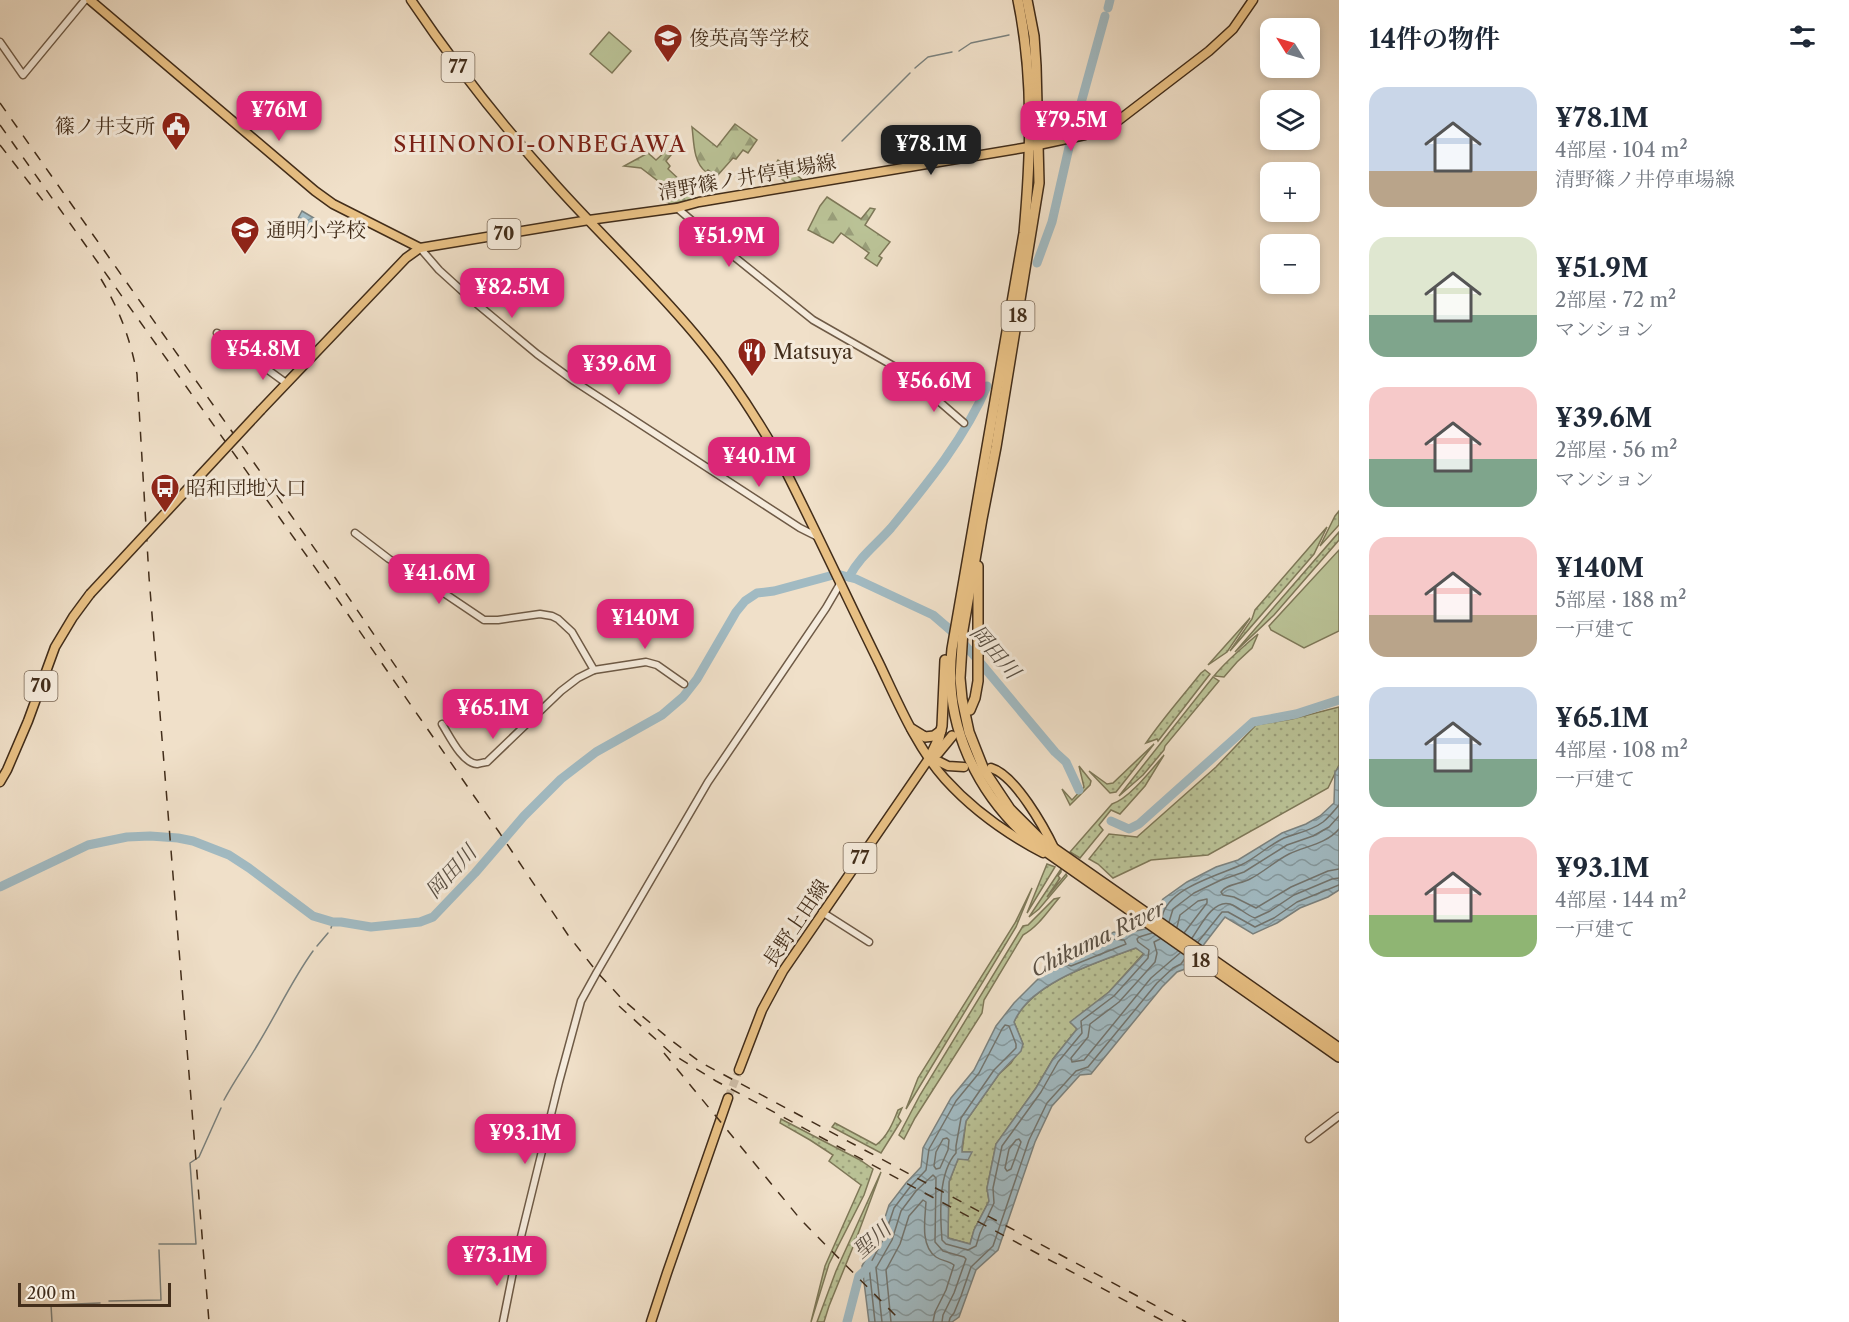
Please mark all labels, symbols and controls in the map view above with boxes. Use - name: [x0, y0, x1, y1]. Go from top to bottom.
- north arrow: [1260, 18, 1320, 78]
- map controls: [1260, 18, 1320, 294]
- icon: filters: [1786, 20, 1819, 53]
- school or university icon: 俊英高等学校: [652, 22, 684, 64]
- text: 14件の物件: [1369, 23, 1500, 55]
- place label: 俊英高等学校: [689, 26, 809, 50]
- road number: 77: [442, 52, 474, 82]
- button: layers: [1260, 90, 1320, 150]
- pin: ¥76M: [243, 91, 315, 142]
- text: ¥76M: [251, 98, 307, 122]
- pin: ¥79.5M: [1022, 101, 1120, 152]
- text: ¥78.1M: [1555, 102, 1649, 134]
- text: ¥79.5M: [1034, 108, 1108, 132]
- public building icon: 篠ノ井支所: [160, 110, 192, 152]
- icon: home: [1417, 111, 1489, 183]
- place label: 篠ノ井支所: [55, 114, 155, 138]
- pin: ¥78.1M: [882, 125, 980, 176]
- district label: SHINONOI-ONBEGAWA: [393, 131, 687, 158]
- text: ¥78.1M: [895, 132, 967, 156]
- text: 4部屋 · 104 m²: [1555, 138, 1688, 162]
- street label: 清野篠ノ井停車場線: [656, 150, 838, 204]
- button: +: [1260, 162, 1320, 222]
- text: 清野篠ノ井停車場線: [1555, 167, 1735, 191]
- school or university icon: 通明小学校: [229, 214, 261, 256]
- pin: ¥51.9M: [680, 217, 778, 268]
- place label: 通明小学校: [266, 218, 366, 242]
- road number: 70: [488, 219, 520, 249]
- text: ¥51.9M: [693, 224, 765, 248]
- button: −: [1260, 234, 1320, 294]
- text: ¥51.9M: [1555, 252, 1649, 284]
- icon: home: [1417, 261, 1489, 333]
- pin: ¥82.5M: [463, 268, 561, 319]
- text: ¥82.5M: [474, 275, 550, 299]
- text: 2部屋 · 72 m²: [1555, 288, 1676, 312]
- road number: 18: [1002, 301, 1034, 331]
- text: マンション: [1555, 317, 1654, 341]
- pin: ¥54.8M: [214, 330, 312, 381]
- restaurant icon: Matsuya: [736, 336, 768, 378]
- text: ¥54.8M: [225, 337, 301, 361]
- place label: Matsuya: [773, 340, 853, 364]
- pin: ¥39.6M: [570, 345, 668, 396]
- text: ¥39.6M: [582, 352, 656, 376]
- pin: ¥56.6M: [885, 362, 983, 413]
- text: ¥56.6M: [896, 369, 972, 393]
- text: ¥39.6M: [1555, 402, 1652, 434]
- icon: home: [1417, 411, 1489, 483]
- pin: ¥40.1M: [710, 437, 808, 488]
- text: 2部屋 · 56 m²: [1555, 438, 1677, 462]
- text: ¥40.1M: [722, 444, 796, 468]
- text: マンション: [1555, 467, 1654, 491]
- bus stop icon: 昭和団地入口: [149, 472, 181, 514]
- place label: 昭和団地入口: [186, 476, 306, 500]
- text: ¥140M: [1555, 552, 1644, 584]
- pin: ¥41.6M: [390, 554, 488, 605]
- text: ¥41.6M: [402, 561, 476, 585]
- icon: home: [1417, 561, 1489, 633]
- text: 5部屋 · 188 m²: [1555, 588, 1686, 612]
- pin: ¥140M: [603, 599, 687, 650]
- text: ¥140M: [611, 606, 679, 630]
- text: 一戸建て: [1555, 617, 1635, 641]
- water label: 岡田川: [965, 620, 1027, 685]
- road number: 70: [24, 671, 57, 701]
- pin: ¥65.1M: [444, 689, 542, 740]
- text: ¥65.1M: [457, 696, 529, 720]
- text: ¥65.1M: [1555, 702, 1649, 734]
- icon: home: [1417, 711, 1489, 783]
- text: 4部屋 · 108 m²: [1555, 738, 1688, 762]
- text: 一戸建て: [1555, 767, 1635, 791]
- water label: 岡田川: [420, 839, 483, 903]
- road number: 77: [844, 843, 876, 873]
- text: ¥93.1M: [1555, 852, 1650, 884]
- icon: home: [1417, 861, 1489, 933]
- street label: 長野上田線: [758, 875, 834, 971]
- text: 4部屋 · 144 m²: [1555, 888, 1687, 912]
- water label: Chikuma River: [1027, 895, 1170, 982]
- text: 一戸建て: [1555, 917, 1635, 941]
- road number: 18: [1184, 946, 1218, 976]
- pin: ¥93.1M: [476, 1114, 574, 1165]
- text: ¥93.1M: [489, 1121, 561, 1145]
- water label: 聖川: [848, 1215, 897, 1263]
- pin: ¥73.1M: [448, 1236, 546, 1287]
- text: ¥73.1M: [461, 1243, 533, 1267]
- scale bar: [18, 1280, 171, 1308]
- text: 200 m: [27, 1283, 76, 1303]

